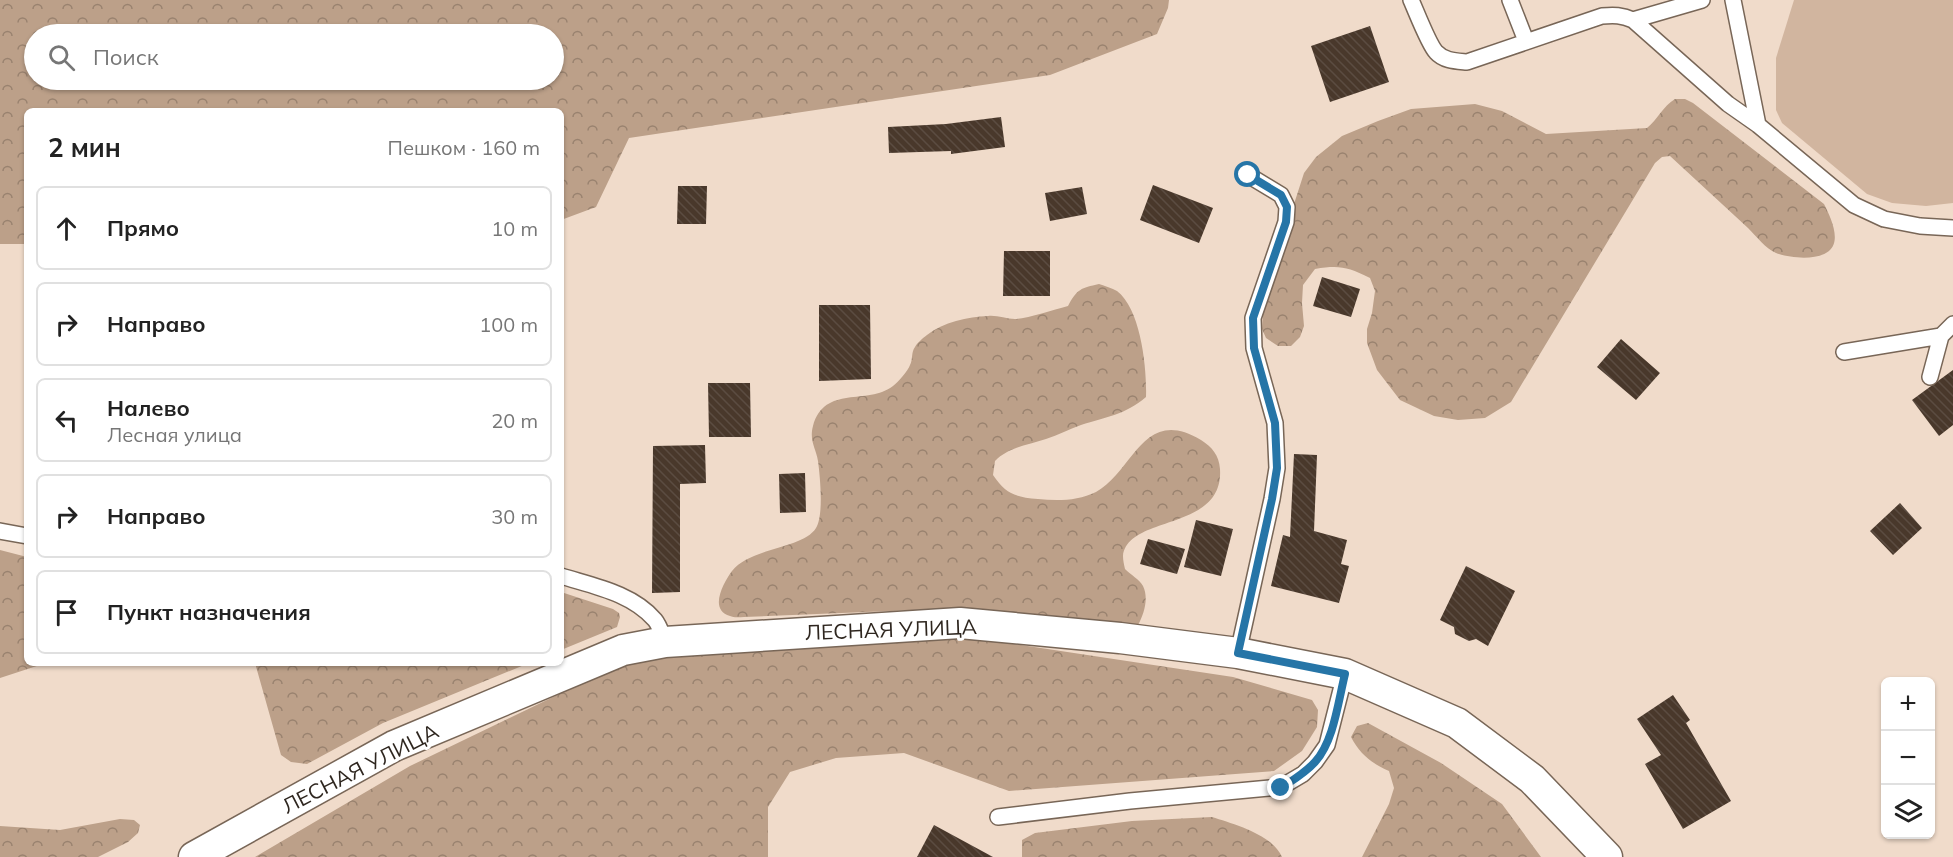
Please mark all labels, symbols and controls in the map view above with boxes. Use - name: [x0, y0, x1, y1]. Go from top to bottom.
- search box: [24, 24, 564, 90]
- icon: search: [45, 41, 78, 74]
- text: Поиск: [93, 43, 159, 71]
- text: 2 мин: [48, 131, 121, 164]
- text: Пешком · 160 m: [388, 135, 540, 160]
- route start: [1234, 161, 1260, 187]
- icon: ahead: [50, 212, 83, 245]
- text: Прямо: [107, 214, 179, 242]
- text: 10 m: [491, 216, 538, 241]
- icon: right: [50, 308, 83, 341]
- text: Направо: [107, 310, 205, 338]
- text: 100 m: [479, 312, 538, 337]
- text: Налево: [107, 394, 190, 422]
- icon: left: [50, 404, 83, 437]
- text: 20 m: [491, 408, 538, 433]
- text: Лесная улица: [107, 422, 242, 447]
- icon: right: [50, 500, 83, 533]
- text: Направо: [107, 502, 205, 530]
- text: 30 m: [491, 504, 538, 529]
- icon: arrive: [50, 596, 83, 629]
- text: Пункт назначения: [107, 598, 311, 626]
- street label: ЛЕСНАЯ УЛИЦА: [805, 613, 978, 645]
- map controls: [1881, 677, 1935, 839]
- button: +: [1881, 677, 1935, 731]
- street label: ЛЕСНАЯ УЛИЦА: [277, 717, 443, 819]
- button: −: [1881, 731, 1935, 785]
- route end: [1267, 774, 1293, 800]
- button: layers: [1881, 785, 1935, 839]

